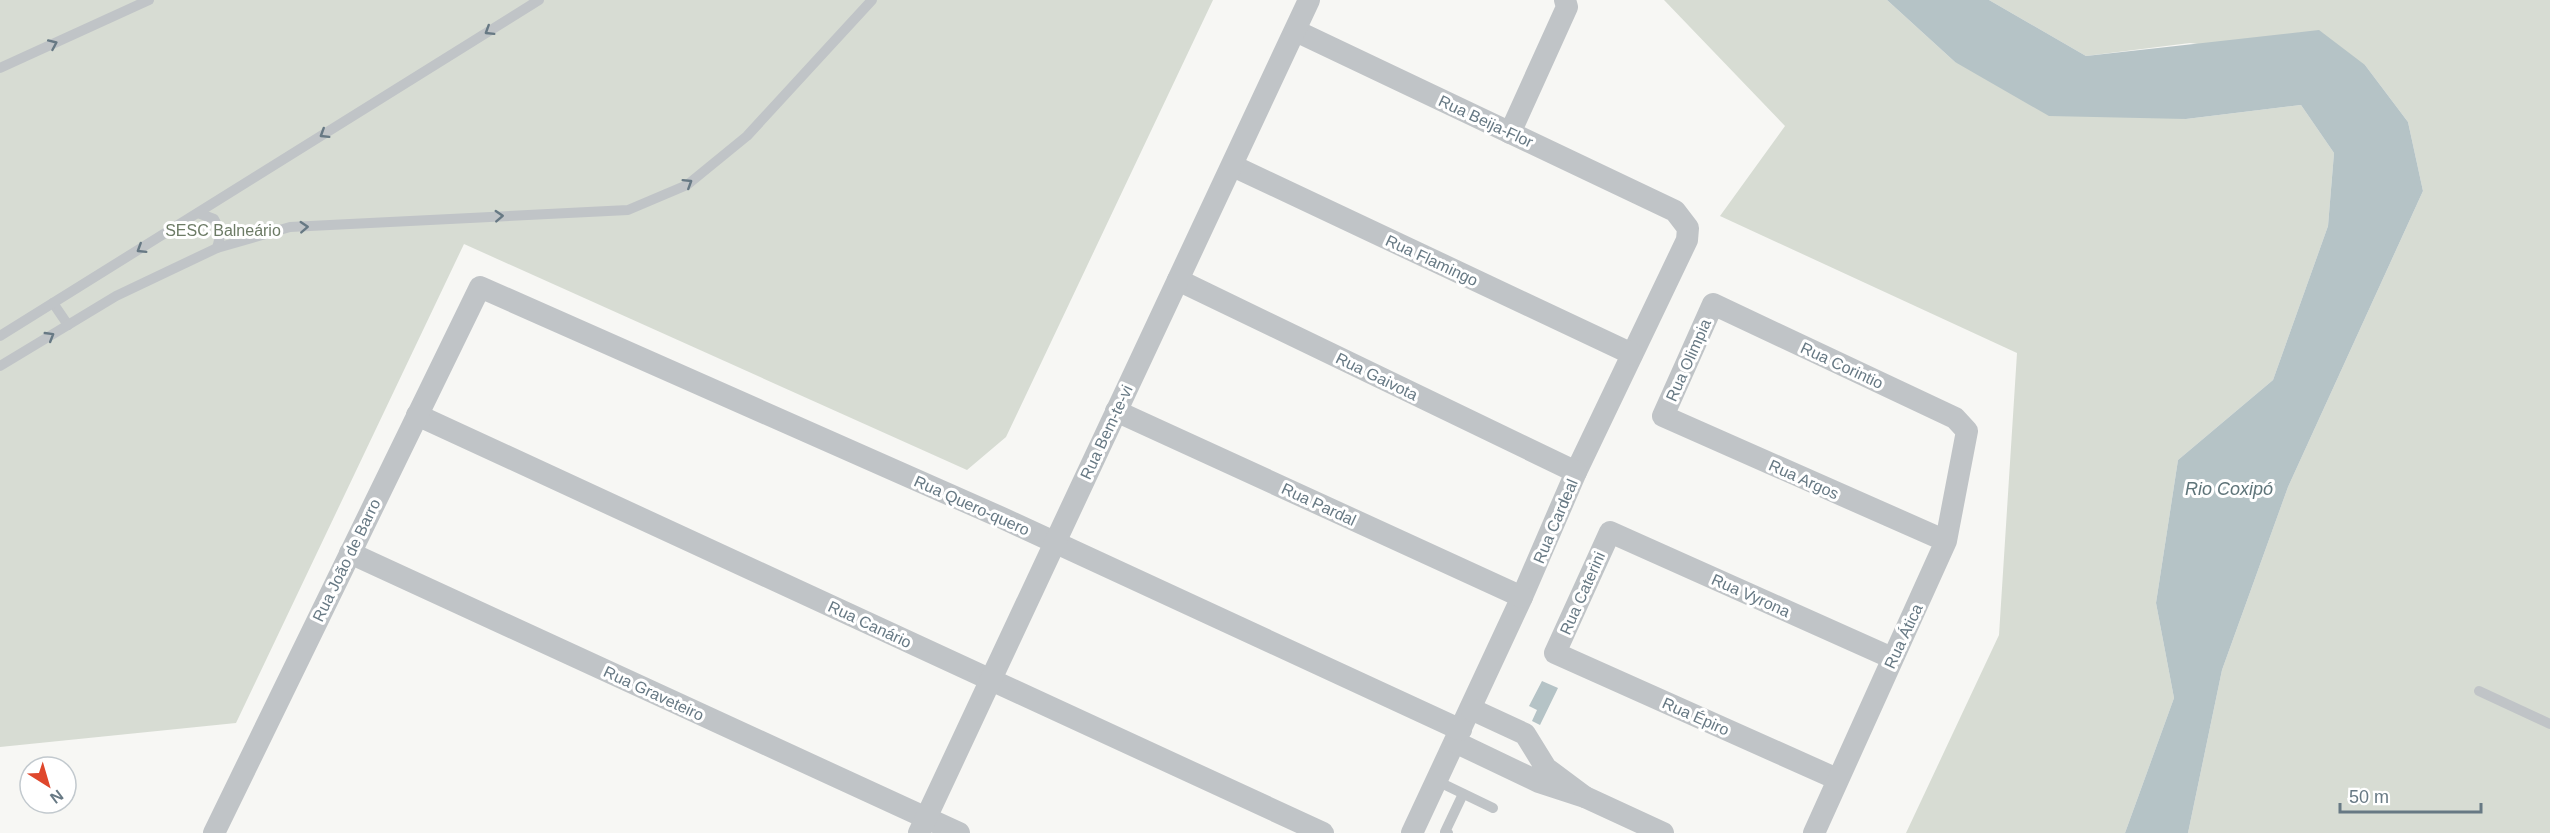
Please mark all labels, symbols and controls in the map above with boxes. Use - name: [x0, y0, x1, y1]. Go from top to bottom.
- one-way arrow: [485, 24, 496, 35]
- one-way arrow: [47, 39, 58, 51]
- street label: Rua Beija-Flor: [1436, 92, 1536, 151]
- one-way arrow: [320, 127, 330, 139]
- one-way arrow: [682, 178, 692, 190]
- one-way arrow: [495, 210, 504, 223]
- one-way arrow: [300, 220, 309, 233]
- park label: SESC Balneário: [165, 222, 281, 239]
- street label: Rua Flamingo: [1383, 232, 1481, 289]
- one-way arrow: [137, 241, 147, 253]
- street label: Rua Olimpia: [1663, 316, 1714, 404]
- one-way arrow: [44, 332, 54, 343]
- street label: Rua Corintio: [1798, 339, 1886, 392]
- street label: Rua Gaivota: [1333, 349, 1421, 404]
- street label: Rua Bem-te-vi: [1077, 382, 1136, 482]
- street label: Rua Argos: [1766, 456, 1841, 502]
- street label: Rua Quero-quero: [911, 472, 1032, 539]
- street label: Rua Cardeal: [1530, 477, 1581, 566]
- water label: Rio Coxipó: [2185, 479, 2273, 499]
- street label: Rua Pardal: [1279, 480, 1359, 529]
- street label: Rua João de Barro: [309, 496, 384, 624]
- street label: Rua Caterini: [1557, 549, 1608, 637]
- street label: Rua Vyrona: [1709, 571, 1793, 620]
- street label: Rua Canário: [825, 598, 914, 651]
- street label: Rua Ática: [1880, 601, 1926, 671]
- street label: Rua Graveteiro: [601, 663, 707, 724]
- street label: Rua Épiro: [1660, 693, 1732, 739]
- north arrow: [18, 755, 78, 815]
- scale bar: [2340, 776, 2481, 814]
- text: N: [47, 786, 66, 807]
- text: 50 m: [2349, 787, 2389, 807]

